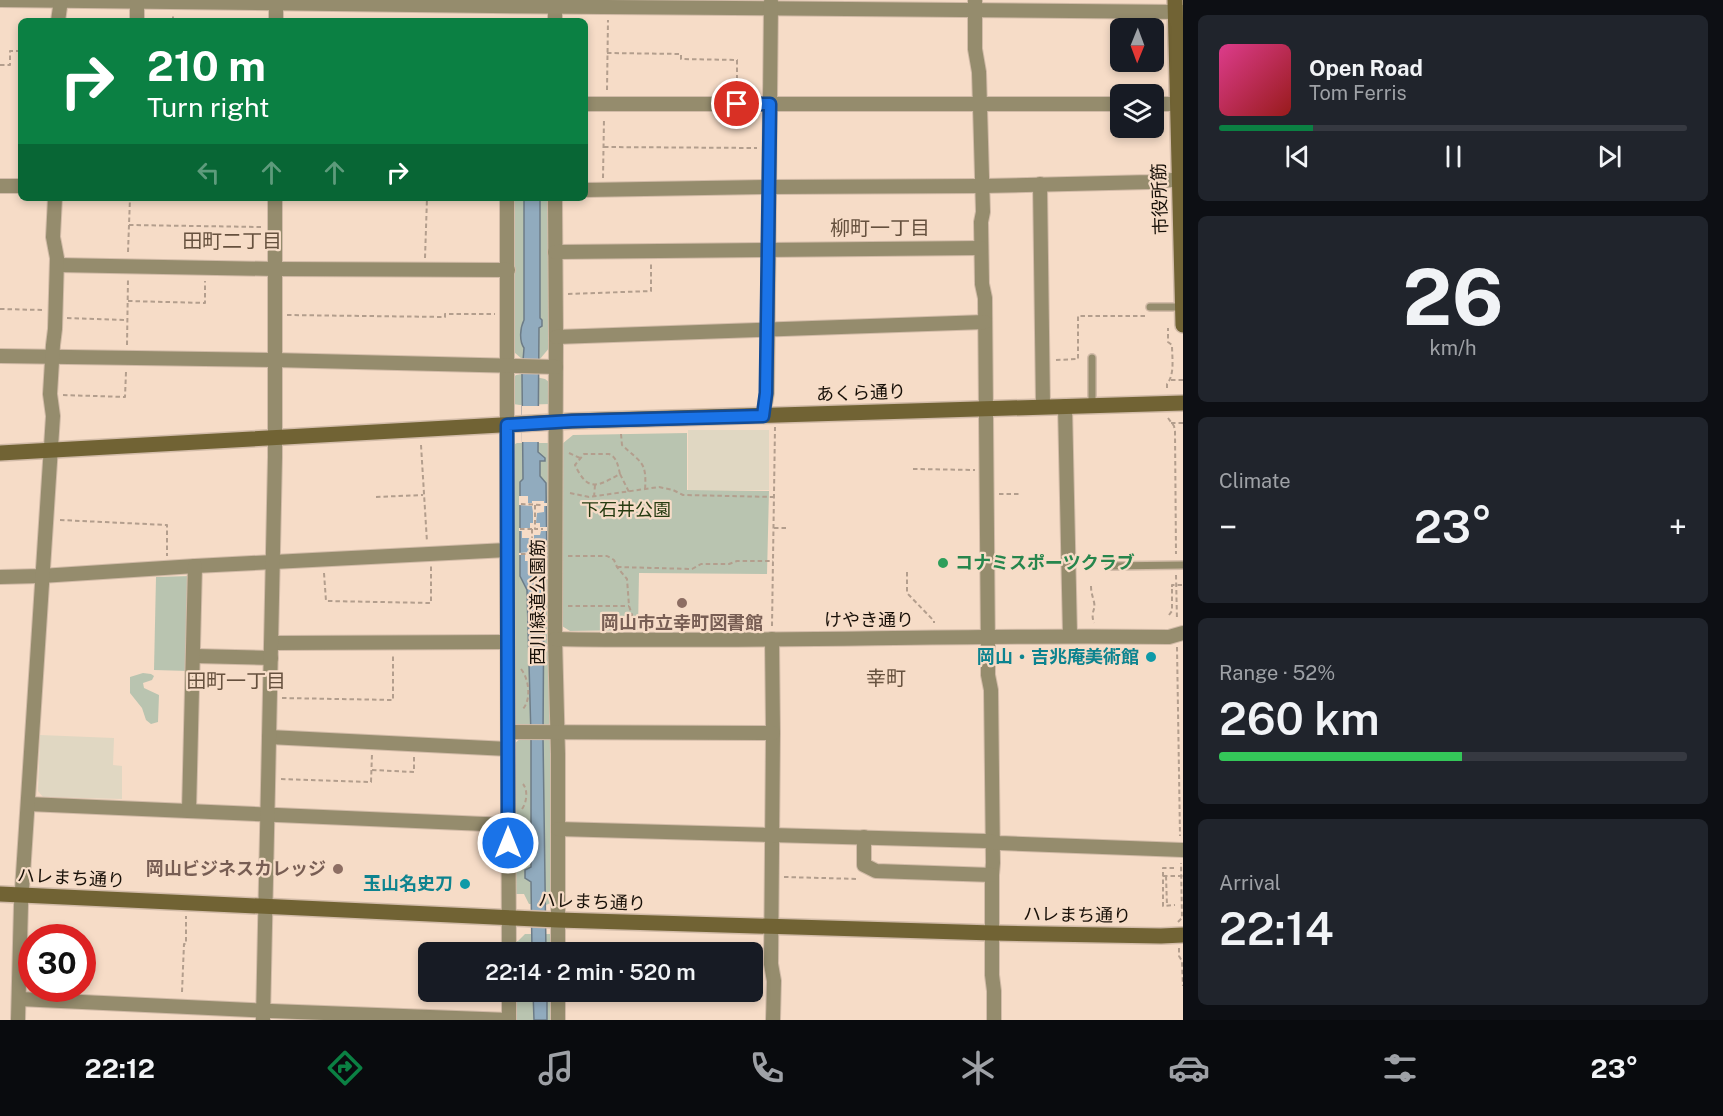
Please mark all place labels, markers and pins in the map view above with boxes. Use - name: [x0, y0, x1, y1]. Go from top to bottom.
- pin: [711, 78, 762, 129]
- place label: コナミスポーツクラブ: [955, 552, 1135, 573]
- marker: コナミスポーツクラブ: [936, 556, 950, 570]
- marker: 岡山市立幸町図書館: [675, 596, 689, 610]
- place label: 岡山市立幸町図書館: [601, 612, 763, 633]
- place label: 岡山・吉兆庵美術館: [977, 646, 1139, 667]
- marker: 岡山・吉兆庵美術館: [1144, 650, 1158, 664]
- place label: 岡山ビジネスカレッジ: [146, 858, 326, 879]
- marker: 岡山ビジネスカレッジ: [331, 862, 345, 876]
- place label: 玉山名史刀: [363, 873, 453, 894]
- marker: 玉山名史刀: [458, 877, 472, 891]

